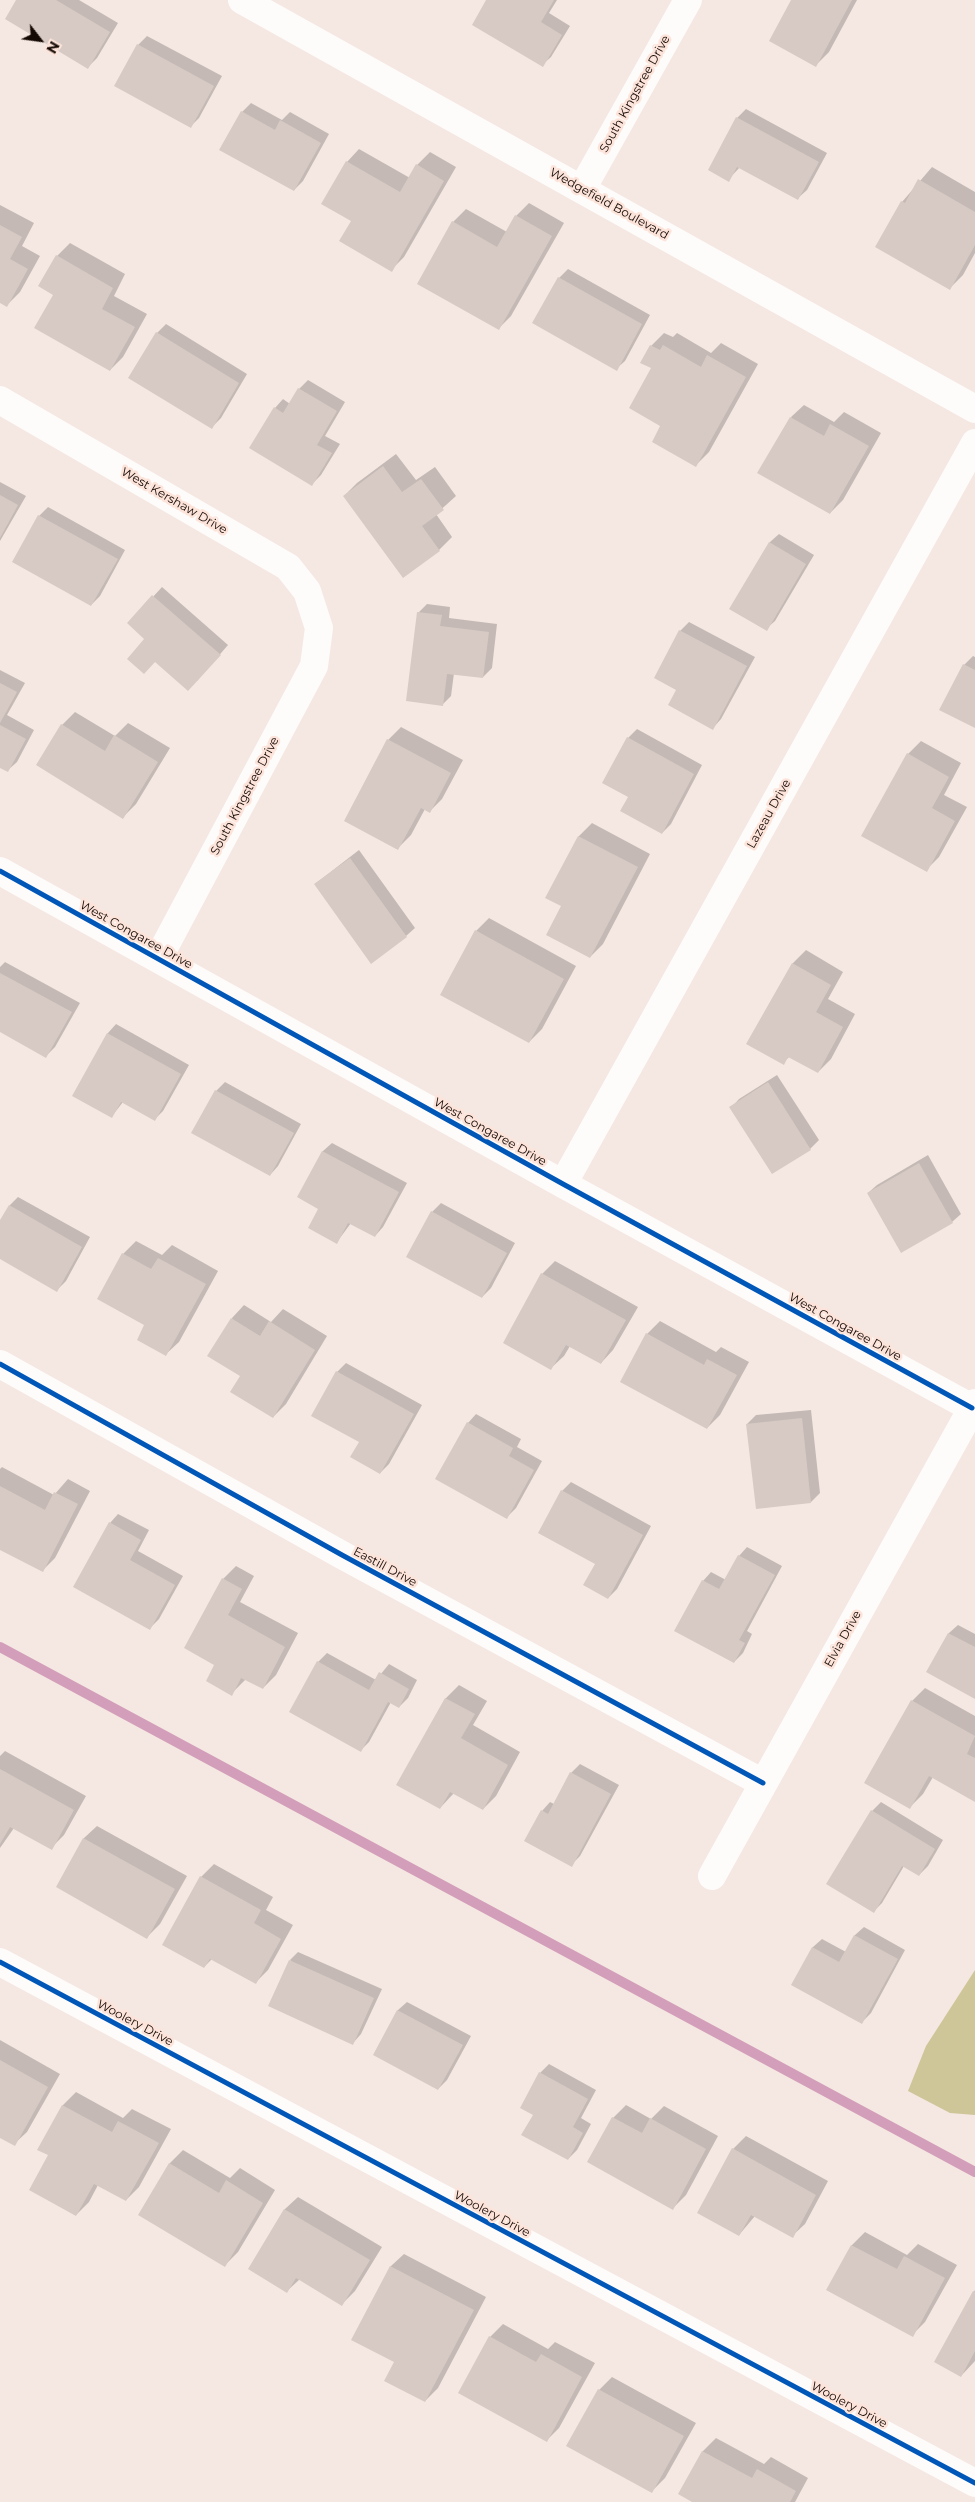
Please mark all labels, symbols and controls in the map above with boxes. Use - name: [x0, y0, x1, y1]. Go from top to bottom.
- north arrow: [15, 15, 65, 65]
- street label: South Kingstree Drive: [597, 33, 673, 155]
- text: N: [42, 38, 64, 57]
- street label: Wedgefield Boulevard: [547, 165, 671, 243]
- street label: West Kershaw Drive: [118, 465, 230, 537]
- street label: South Kingstree Drive: [208, 735, 282, 857]
- street label: Lazeau Drive: [744, 777, 794, 851]
- street label: West Congaree Drive: [77, 898, 195, 972]
- street label: West Congaree Drive: [431, 1095, 549, 1169]
- street label: West Congaree Drive: [786, 1290, 904, 1364]
- street label: Eastill Drive: [351, 1544, 419, 1590]
- street label: Elvia Drive: [822, 1608, 864, 1670]
- street label: Woolery Drive: [95, 1997, 175, 2049]
- street label: Woolery Drive: [452, 2188, 532, 2240]
- street label: Woolery Drive: [809, 2379, 889, 2431]

